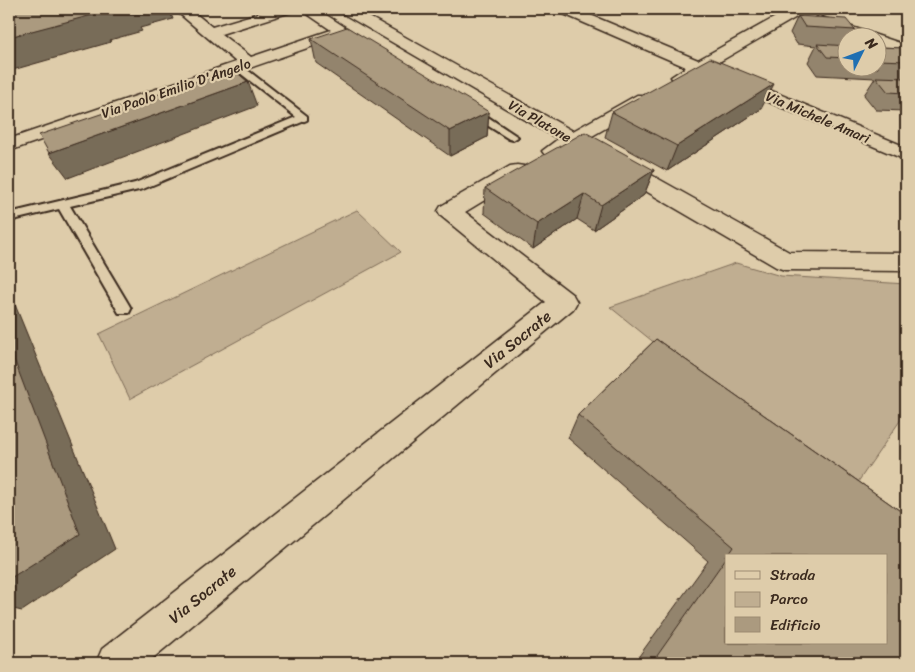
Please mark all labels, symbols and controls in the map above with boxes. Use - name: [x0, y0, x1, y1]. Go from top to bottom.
- north arrow: [838, 28, 888, 78]
- text: N: [858, 31, 884, 56]
- street label: Via Paolo Emilio D'Angelo: [98, 51, 254, 126]
- street label: Via Michele Amari: [762, 84, 875, 151]
- street label: Via Platone: [503, 93, 576, 150]
- street label: Via Socrate: [477, 303, 558, 376]
- legend: [725, 554, 888, 644]
- street label: Via Socrate: [162, 558, 243, 631]
- text: Strada: [770, 562, 816, 588]
- text: Parco: [770, 586, 808, 612]
- text: Edificio: [770, 612, 821, 638]

